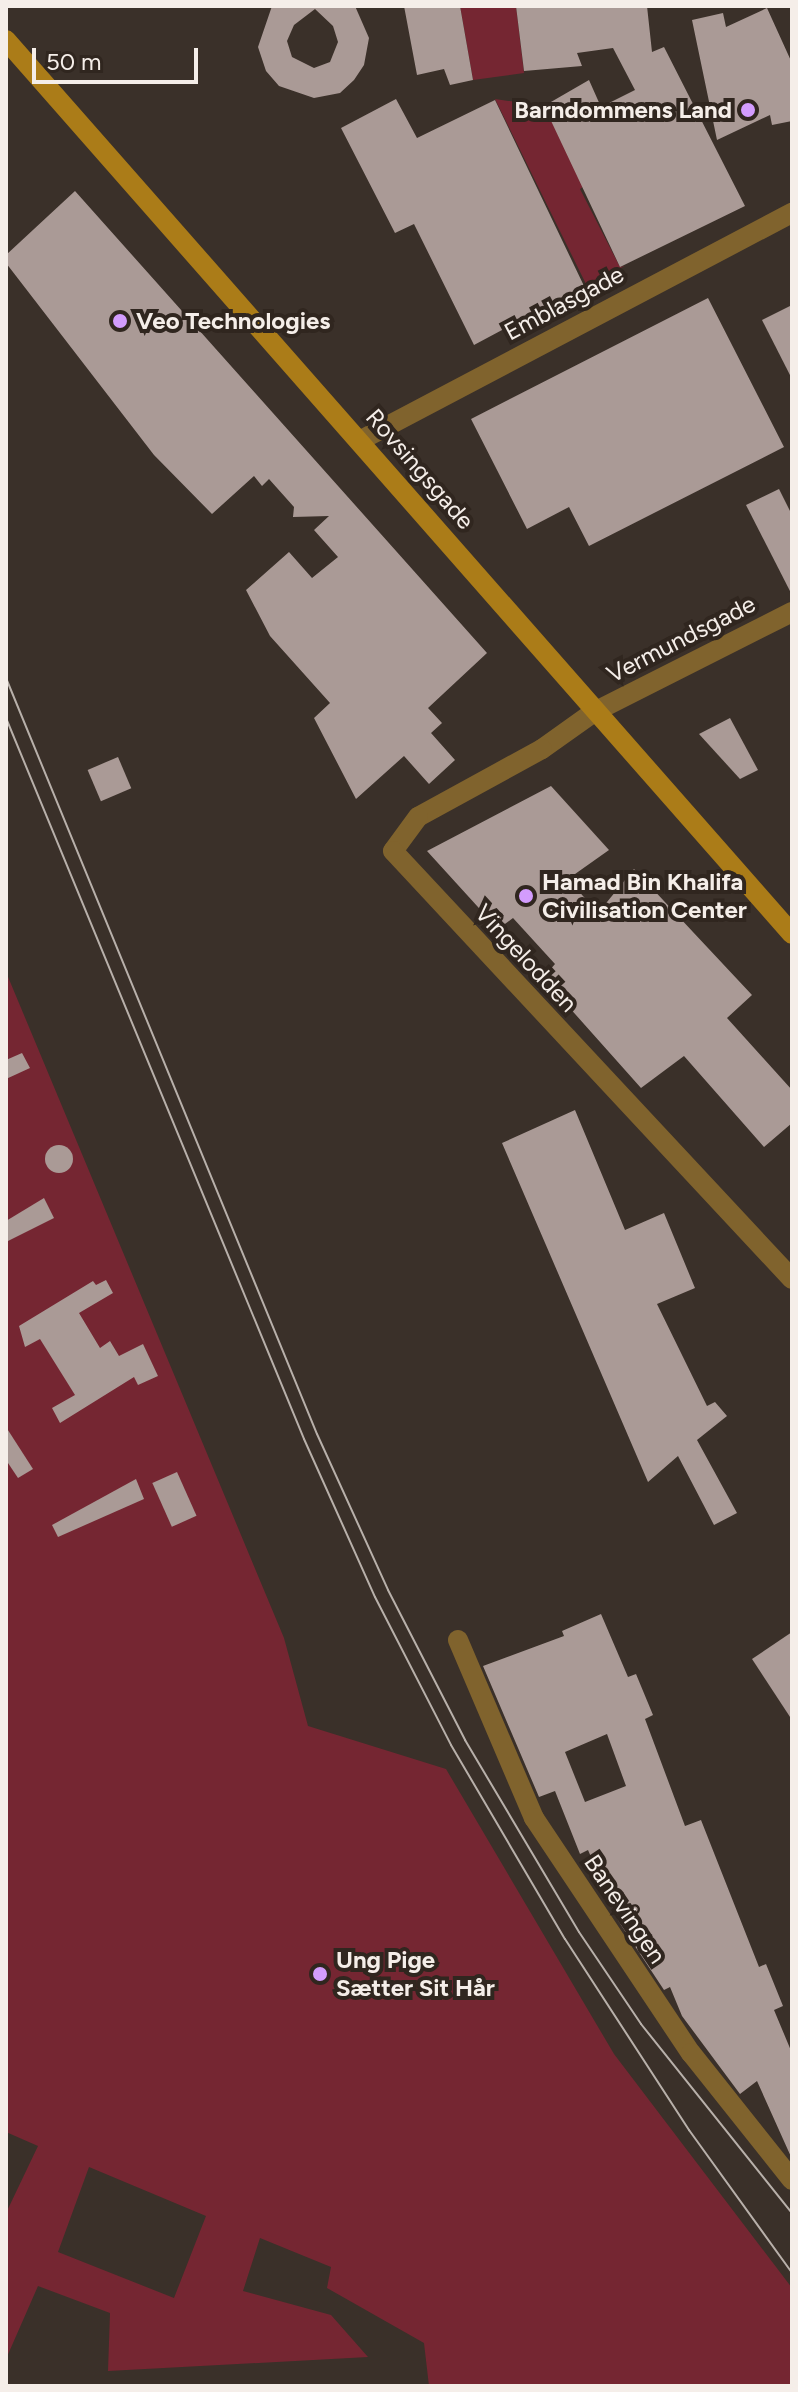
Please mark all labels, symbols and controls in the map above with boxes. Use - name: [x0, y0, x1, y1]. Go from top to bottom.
- scale bar: [36, 32, 202, 82]
- text: 50 m: [46, 47, 102, 76]
- place label: Barndommens Land: [514, 96, 732, 124]
- marker: Barndommens Land: [739, 101, 757, 119]
- street label: Emblasgade: [499, 260, 629, 346]
- place label: Veo Technologies: [136, 307, 330, 335]
- marker: Veo Technologies: [111, 312, 129, 330]
- street label: Rovsingsgade: [360, 403, 480, 535]
- street label: Vermundsgade: [602, 589, 760, 689]
- place label: Hamad Bin Khalifa Civilisation Center: [542, 868, 747, 924]
- marker: Hamad Bin Khalifa Civilisation Center: [517, 887, 535, 905]
- street label: Vingelodden: [469, 898, 583, 1018]
- street label: Banevingen: [578, 1849, 672, 1969]
- place label: Ung Pige Sætter Sit Hår: [336, 1946, 495, 2002]
- marker: Ung Pige Sætter Sit Hår: [311, 1965, 329, 1983]

